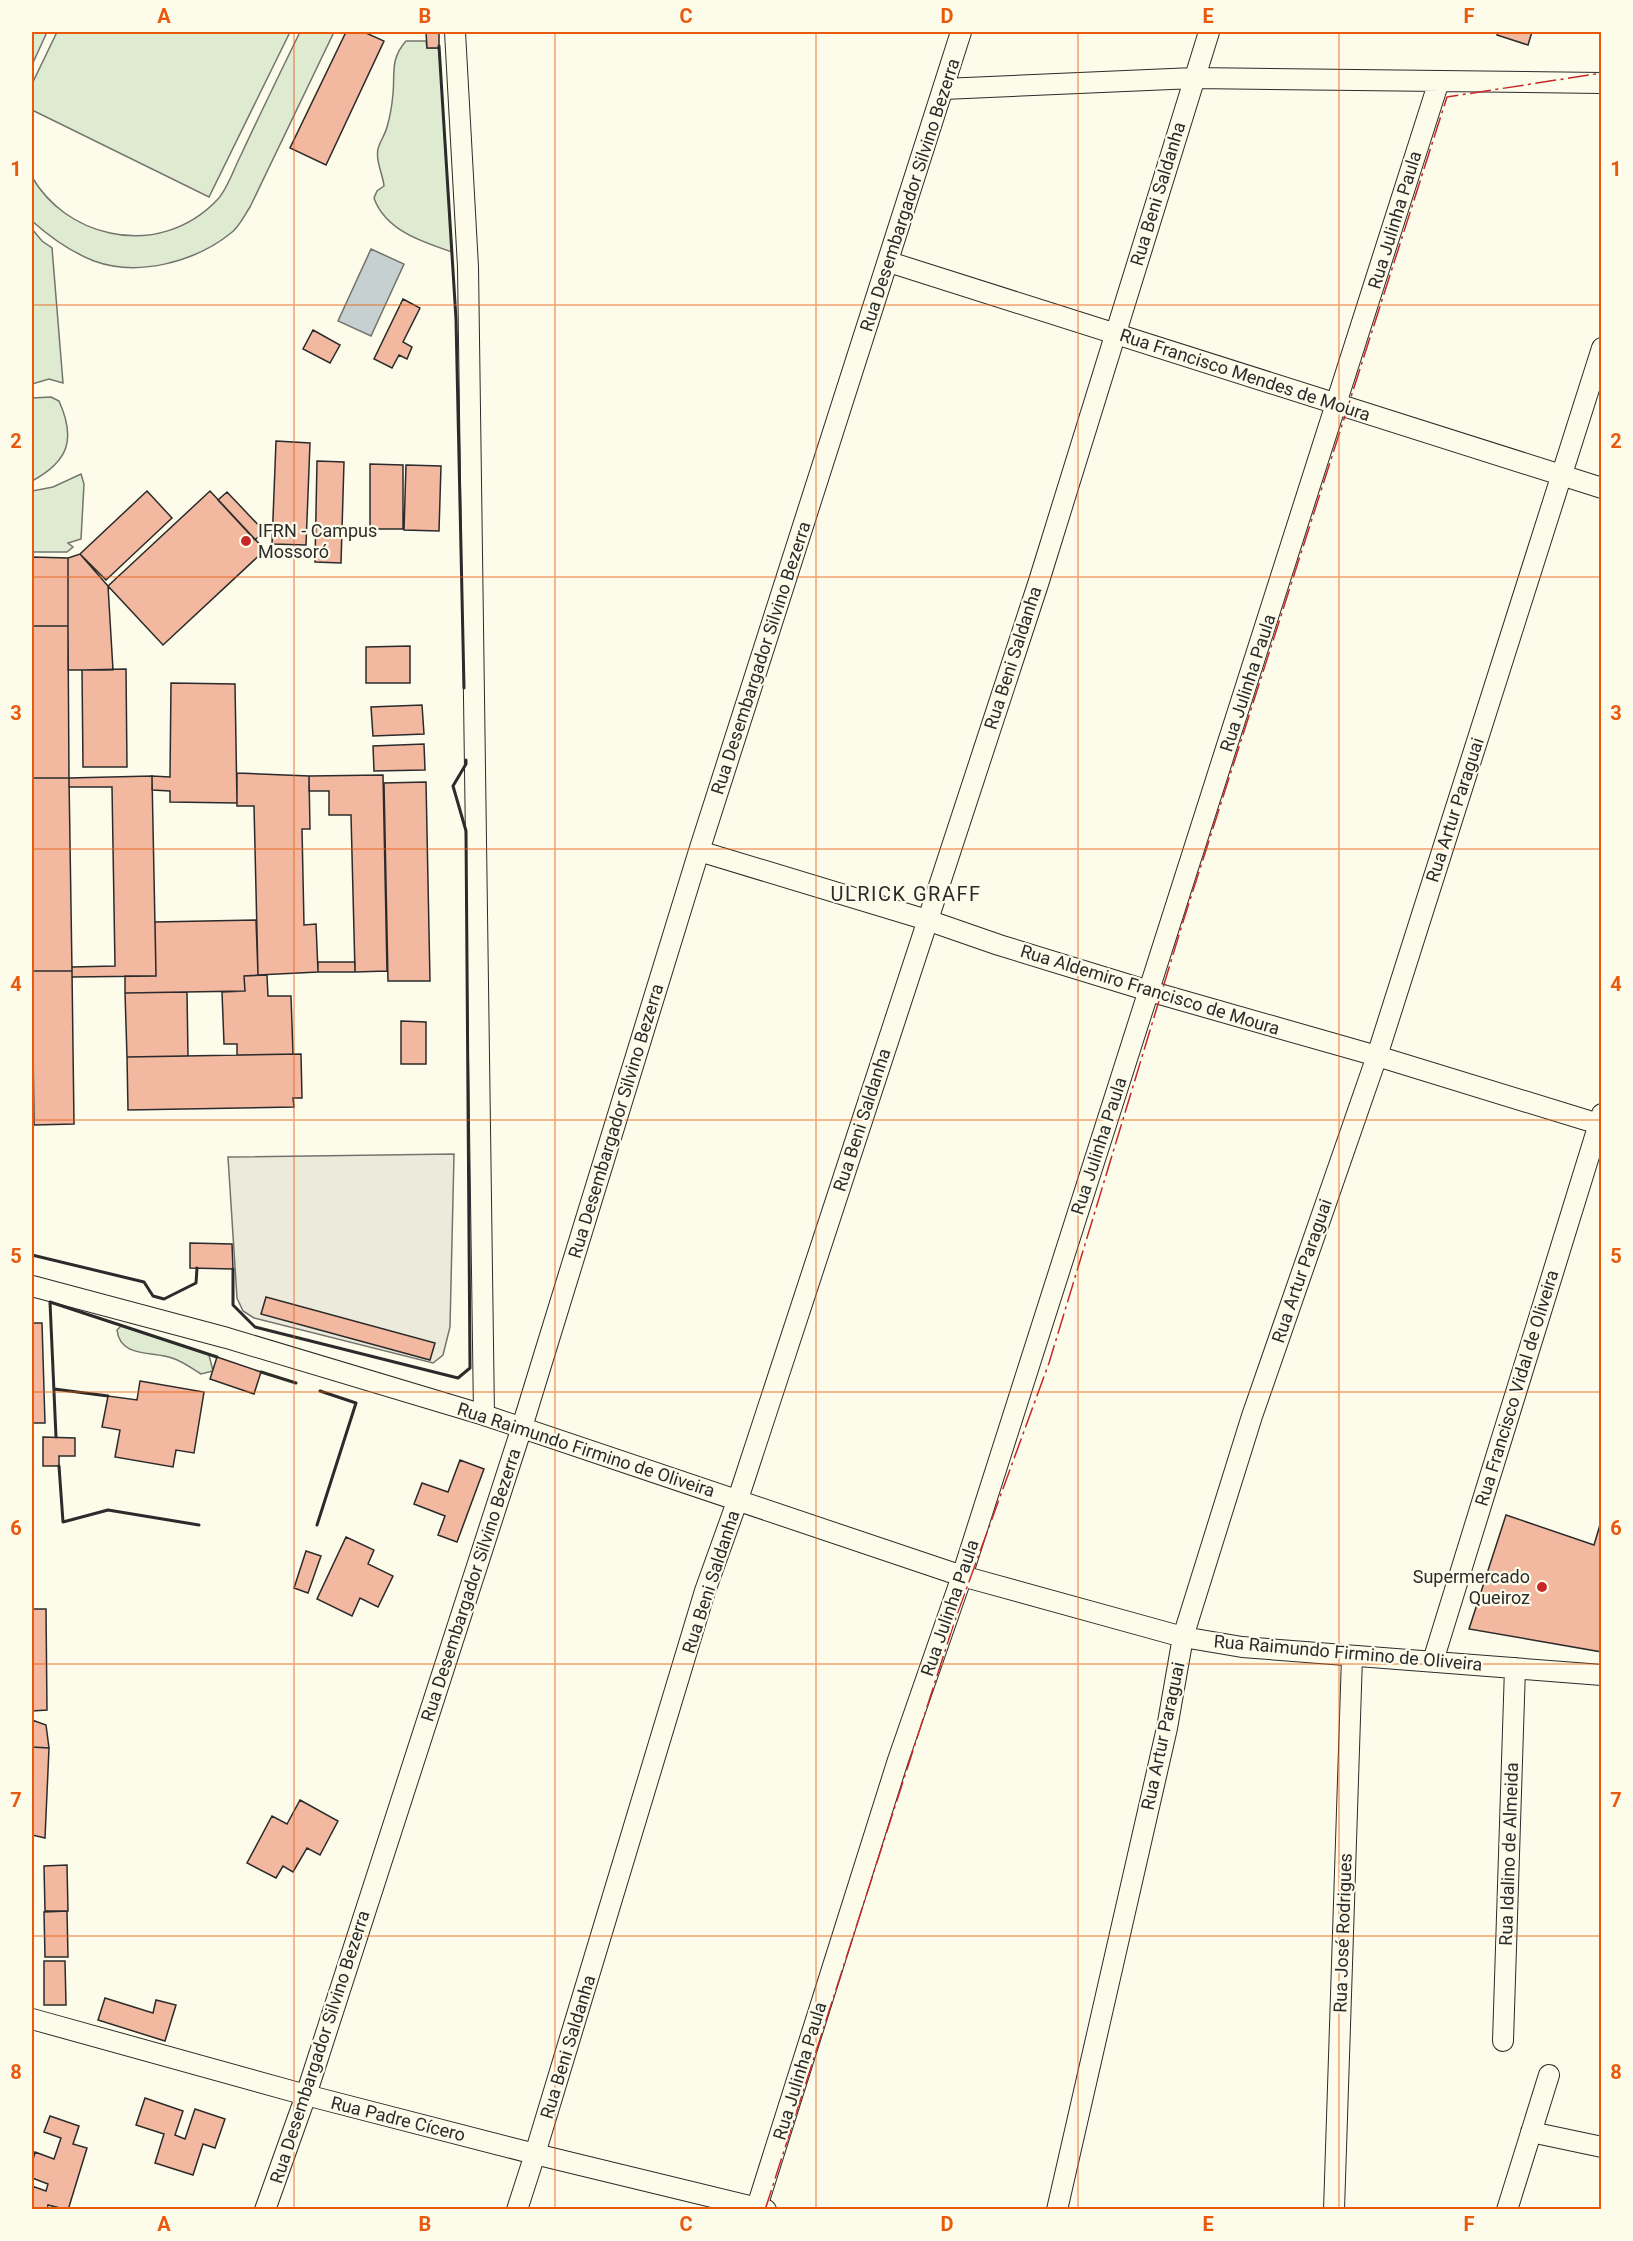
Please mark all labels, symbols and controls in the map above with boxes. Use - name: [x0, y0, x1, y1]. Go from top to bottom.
- text: A: [157, 4, 171, 28]
- text: B: [419, 4, 431, 28]
- text: C: [679, 4, 693, 28]
- text: D: [941, 4, 954, 28]
- text: E: [1202, 4, 1214, 28]
- text: F: [1464, 4, 1475, 28]
- street label: Rua Desembargador Silvino Bezerra: [855, 56, 964, 334]
- street label: Rua Beni Saldanha: [1126, 119, 1189, 268]
- street label: Rua Julinha Paula: [1364, 148, 1425, 291]
- text: 1: [10, 157, 22, 181]
- text: 1: [1610, 157, 1622, 181]
- street label: Rua Francisco Mendes de Moura: [1117, 324, 1373, 425]
- text: 2: [10, 429, 22, 453]
- text: 2: [1610, 429, 1622, 453]
- street label: Rua Desembargador Silvino Bezerra: [706, 519, 815, 797]
- place label: IFRN - Campus Mossoró: [258, 520, 377, 562]
- marker: IFRN - Campus Mossoró: [239, 534, 253, 548]
- street label: Rua Beni Saldanha: [979, 584, 1046, 732]
- street label: Rua Julinha Paula: [1215, 612, 1280, 754]
- text: 3: [10, 701, 22, 725]
- text: 3: [1610, 701, 1622, 725]
- street label: Rua Artur Paraguai: [1421, 735, 1488, 885]
- district label: ULRICK GRAFF: [830, 882, 982, 906]
- street label: Rua Aldemiro Francisco de Moura: [1018, 940, 1282, 1039]
- text: 4: [10, 972, 22, 996]
- text: 4: [1610, 972, 1622, 996]
- street label: Rua Desembargador Silvino Bezerra: [564, 981, 667, 1261]
- street label: Rua Beni Saldanha: [828, 1046, 895, 1194]
- street label: Rua Julinha Paula: [1066, 1075, 1131, 1217]
- street label: Rua Artur Paraguai: [1267, 1196, 1336, 1346]
- text: 5: [10, 1244, 22, 1268]
- text: 5: [1610, 1244, 1622, 1268]
- street label: Rua Francisco Vidal de Oliveira: [1471, 1267, 1562, 1508]
- street label: Rua Raimundo Firmino de Oliveira: [455, 1398, 718, 1501]
- street label: Rua Desembargador Silvino Bezerra: [416, 1446, 525, 1724]
- street label: Rua Beni Saldanha: [677, 1508, 744, 1656]
- text: 6: [10, 1516, 22, 1540]
- text: 6: [1610, 1516, 1622, 1540]
- street label: Rua Julinha Paula: [916, 1537, 983, 1679]
- place label: Supermercado Queiroz: [1413, 1566, 1530, 1608]
- marker: Supermercado Queiroz: [1535, 1580, 1549, 1594]
- street label: Rua Raimundo Firmino de Oliveira: [1213, 1630, 1483, 1675]
- street label: Rua Artur Paraguai: [1137, 1660, 1188, 1812]
- street label: Rua Idalino de Almeida: [1495, 1762, 1522, 1946]
- text: 7: [10, 1788, 22, 1812]
- text: 7: [1610, 1788, 1622, 1812]
- street label: Rua José Rodrigues: [1329, 1853, 1356, 2013]
- street label: Rua Desembargador Silvino Bezerra: [265, 1908, 374, 2186]
- street label: Rua Beni Saldanha: [536, 1972, 599, 2121]
- street label: Rua Julinha Paula: [769, 1999, 830, 2142]
- text: 8: [10, 2060, 22, 2084]
- text: 8: [1610, 2060, 1622, 2084]
- street label: Rua Padre Cícero: [329, 2092, 467, 2145]
- text: A: [157, 2212, 171, 2236]
- text: B: [419, 2212, 431, 2236]
- text: C: [679, 2212, 693, 2236]
- text: D: [941, 2212, 954, 2236]
- text: E: [1202, 2212, 1214, 2236]
- text: F: [1464, 2212, 1475, 2236]

